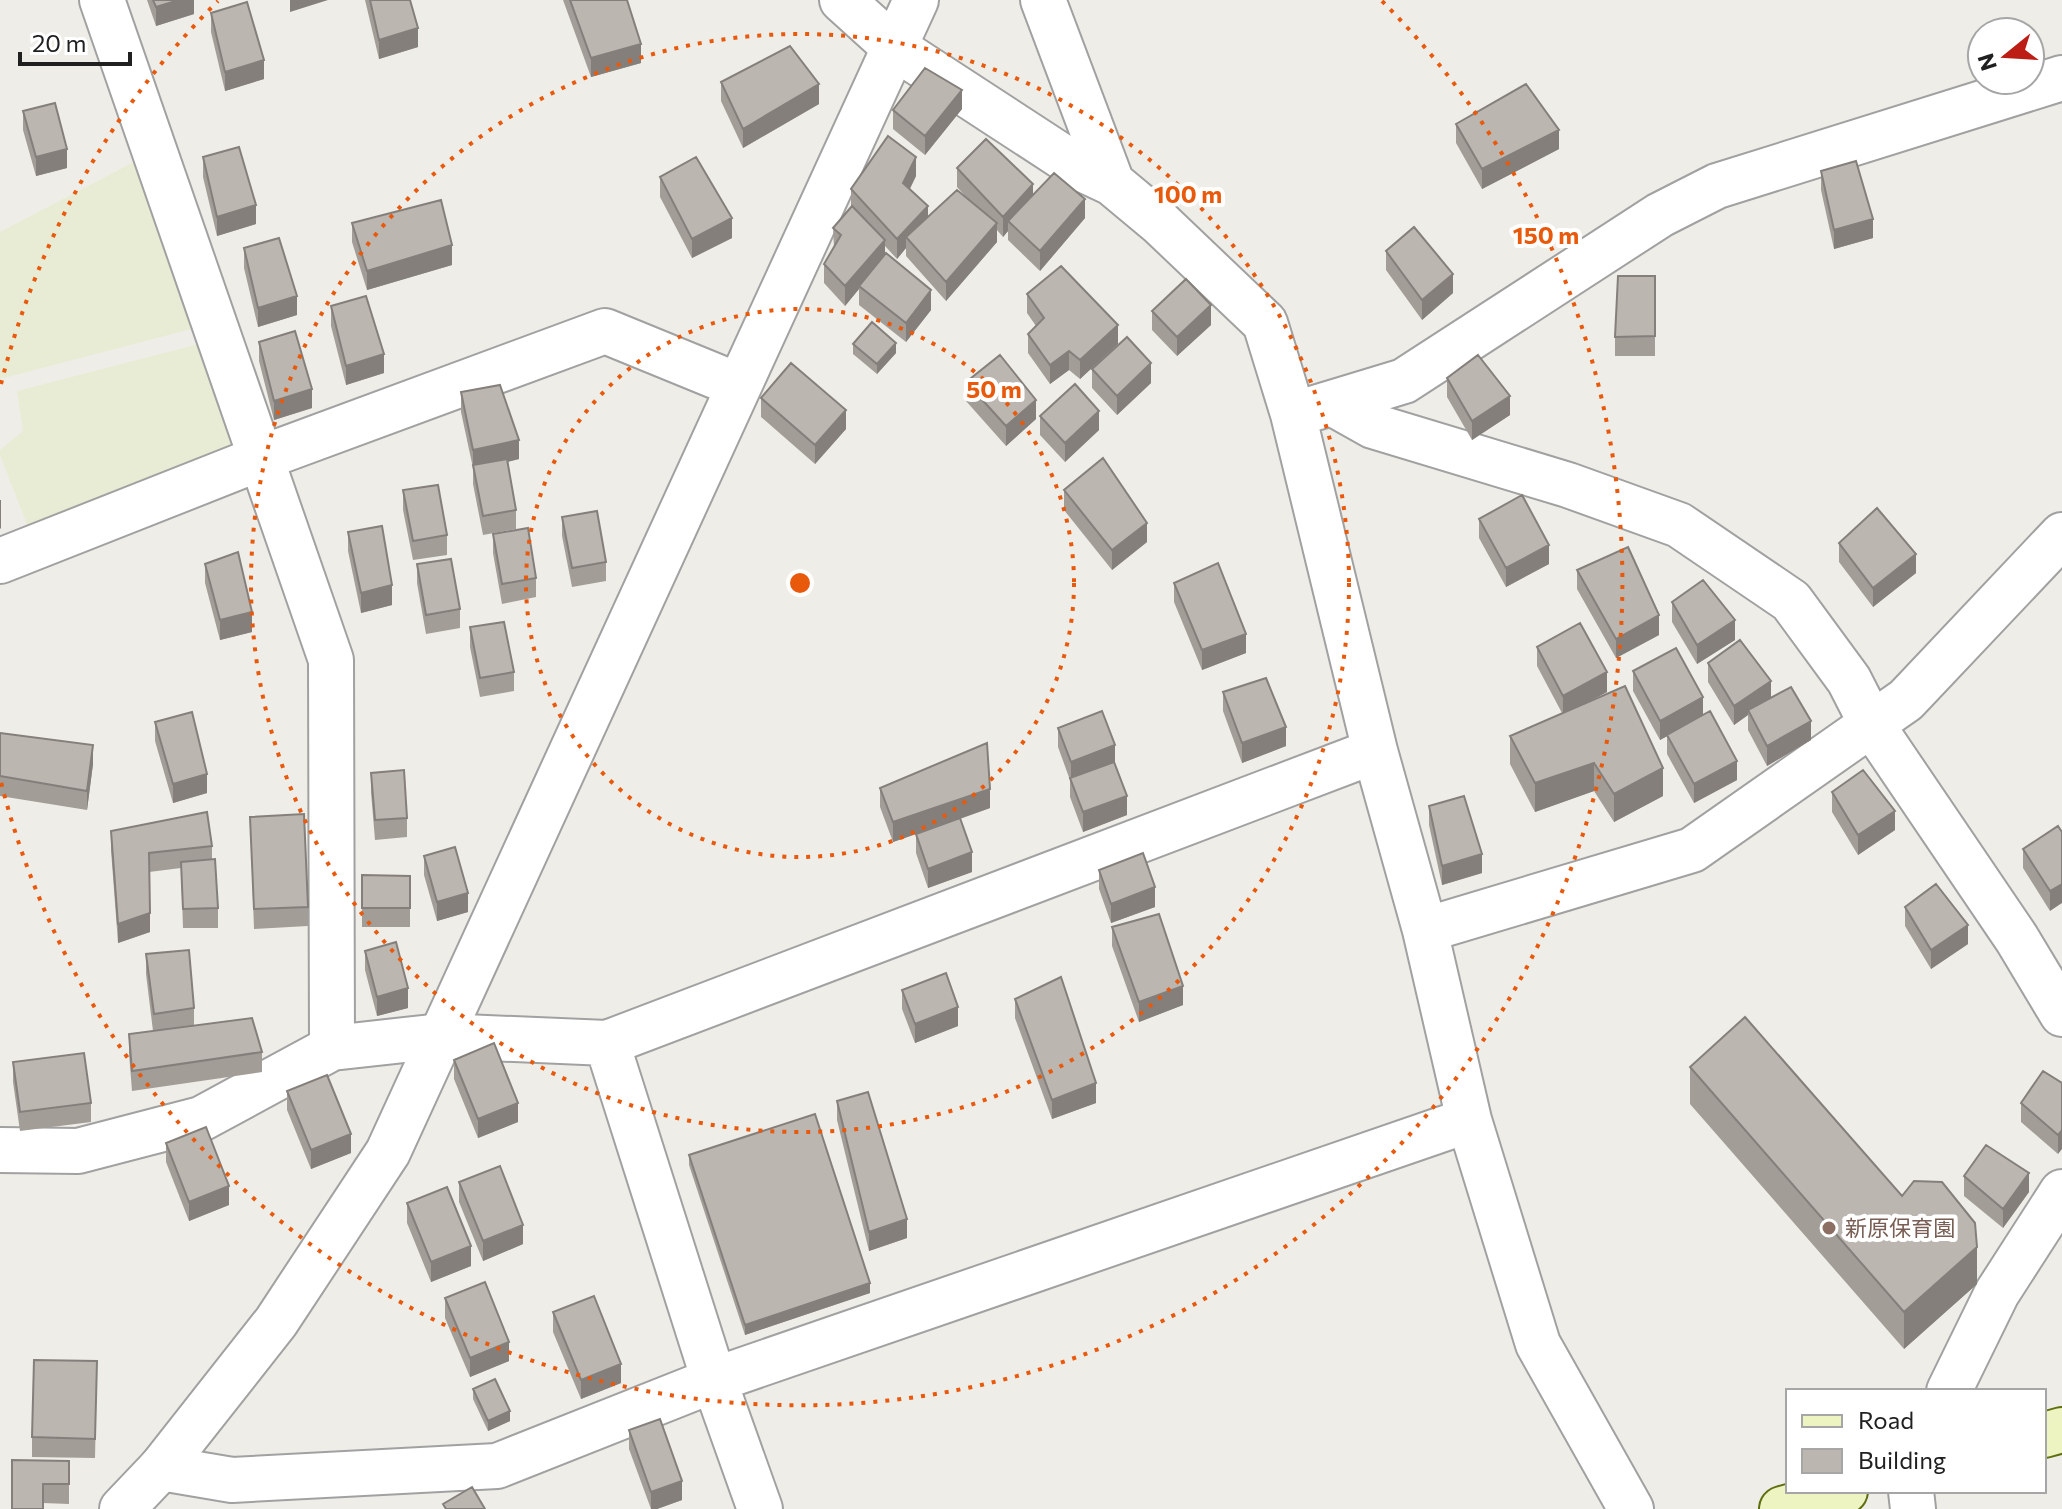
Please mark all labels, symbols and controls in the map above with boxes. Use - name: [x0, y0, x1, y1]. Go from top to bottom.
- scale bar: [20, 16, 130, 66]
- north arrow: [1966, 16, 2046, 96]
- text: 20 m: [32, 28, 86, 57]
- text: N: [1971, 50, 2002, 74]
- text: 100 m: [1154, 179, 1222, 208]
- text: 150 m: [1513, 220, 1579, 249]
- text: 50 m: [966, 374, 1022, 403]
- centre of rings: [786, 569, 814, 597]
- place label: 新原保育園: [1845, 1214, 1955, 1241]
- marker: 新原保育園: [1820, 1219, 1838, 1237]
- legend: [1786, 1389, 2046, 1493]
- text: Road: [1858, 1405, 1914, 1434]
- text: Building: [1858, 1445, 1946, 1474]

